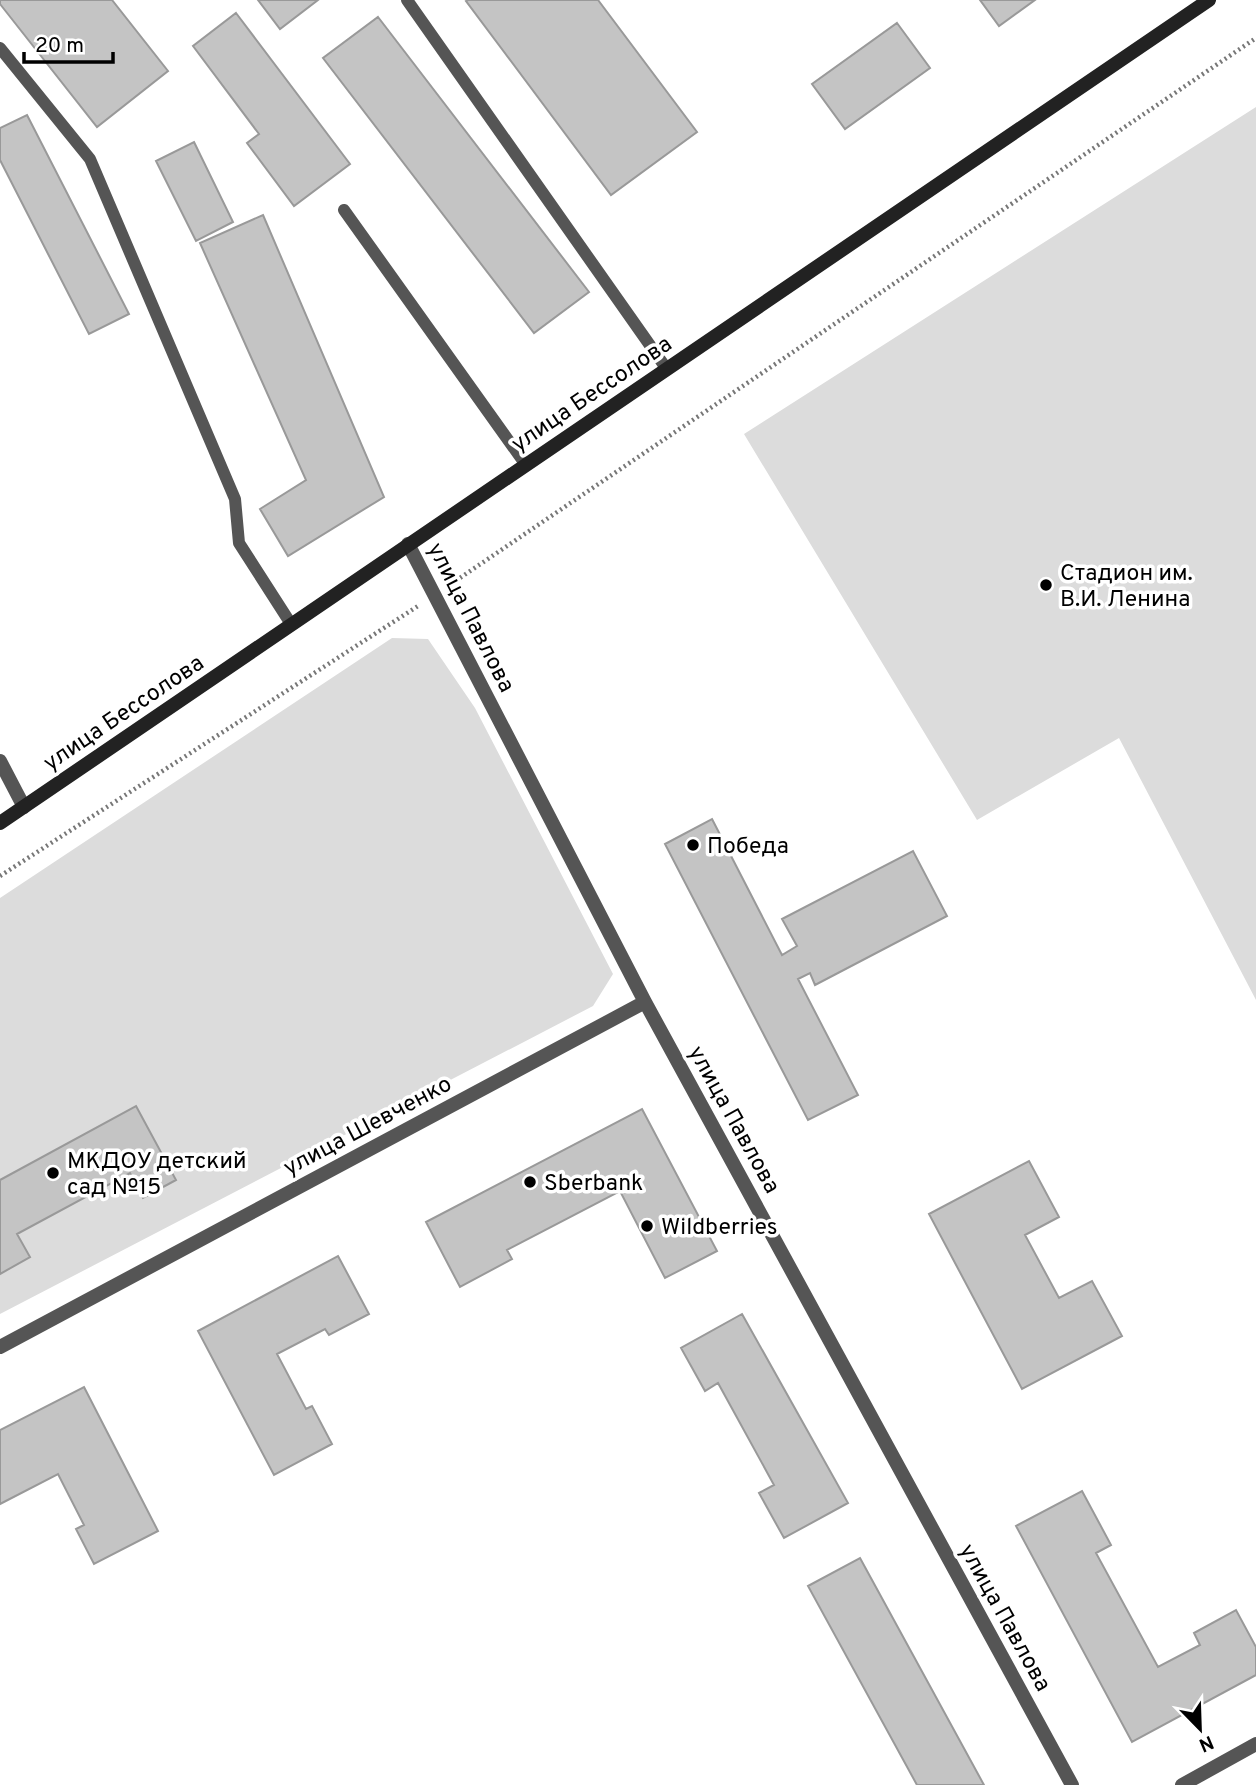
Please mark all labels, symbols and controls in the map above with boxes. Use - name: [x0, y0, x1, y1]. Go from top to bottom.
- scale bar: [24, 21, 114, 65]
- text: 20 m: [35, 33, 84, 60]
- street label: улица Бессолова: [506, 331, 678, 460]
- street label: улица Павлова: [420, 538, 520, 698]
- place label: Стадион им. В.И. Ленина: [1060, 560, 1193, 615]
- marker: Стадион им. В.И. Ленина: [1038, 577, 1054, 593]
- street label: улица Бессолова: [38, 650, 210, 779]
- place label: Победа: [707, 833, 789, 862]
- marker: Победа: [685, 837, 701, 853]
- street label: улица Павлова: [680, 1041, 785, 1199]
- street label: улица Шевченко: [279, 1071, 457, 1184]
- place label: МКДОУ детский сад №15: [67, 1148, 247, 1203]
- marker: МКДОУ детский сад №15: [45, 1165, 61, 1181]
- place label: Sberbank: [544, 1170, 643, 1199]
- marker: Sberbank: [522, 1174, 538, 1190]
- place label: Wildberries: [661, 1214, 777, 1243]
- marker: Wildberries: [639, 1218, 655, 1234]
- street label: улица Павлова: [951, 1539, 1056, 1697]
- north arrow: [1165, 1694, 1235, 1764]
- text: N: [1195, 1729, 1217, 1757]

